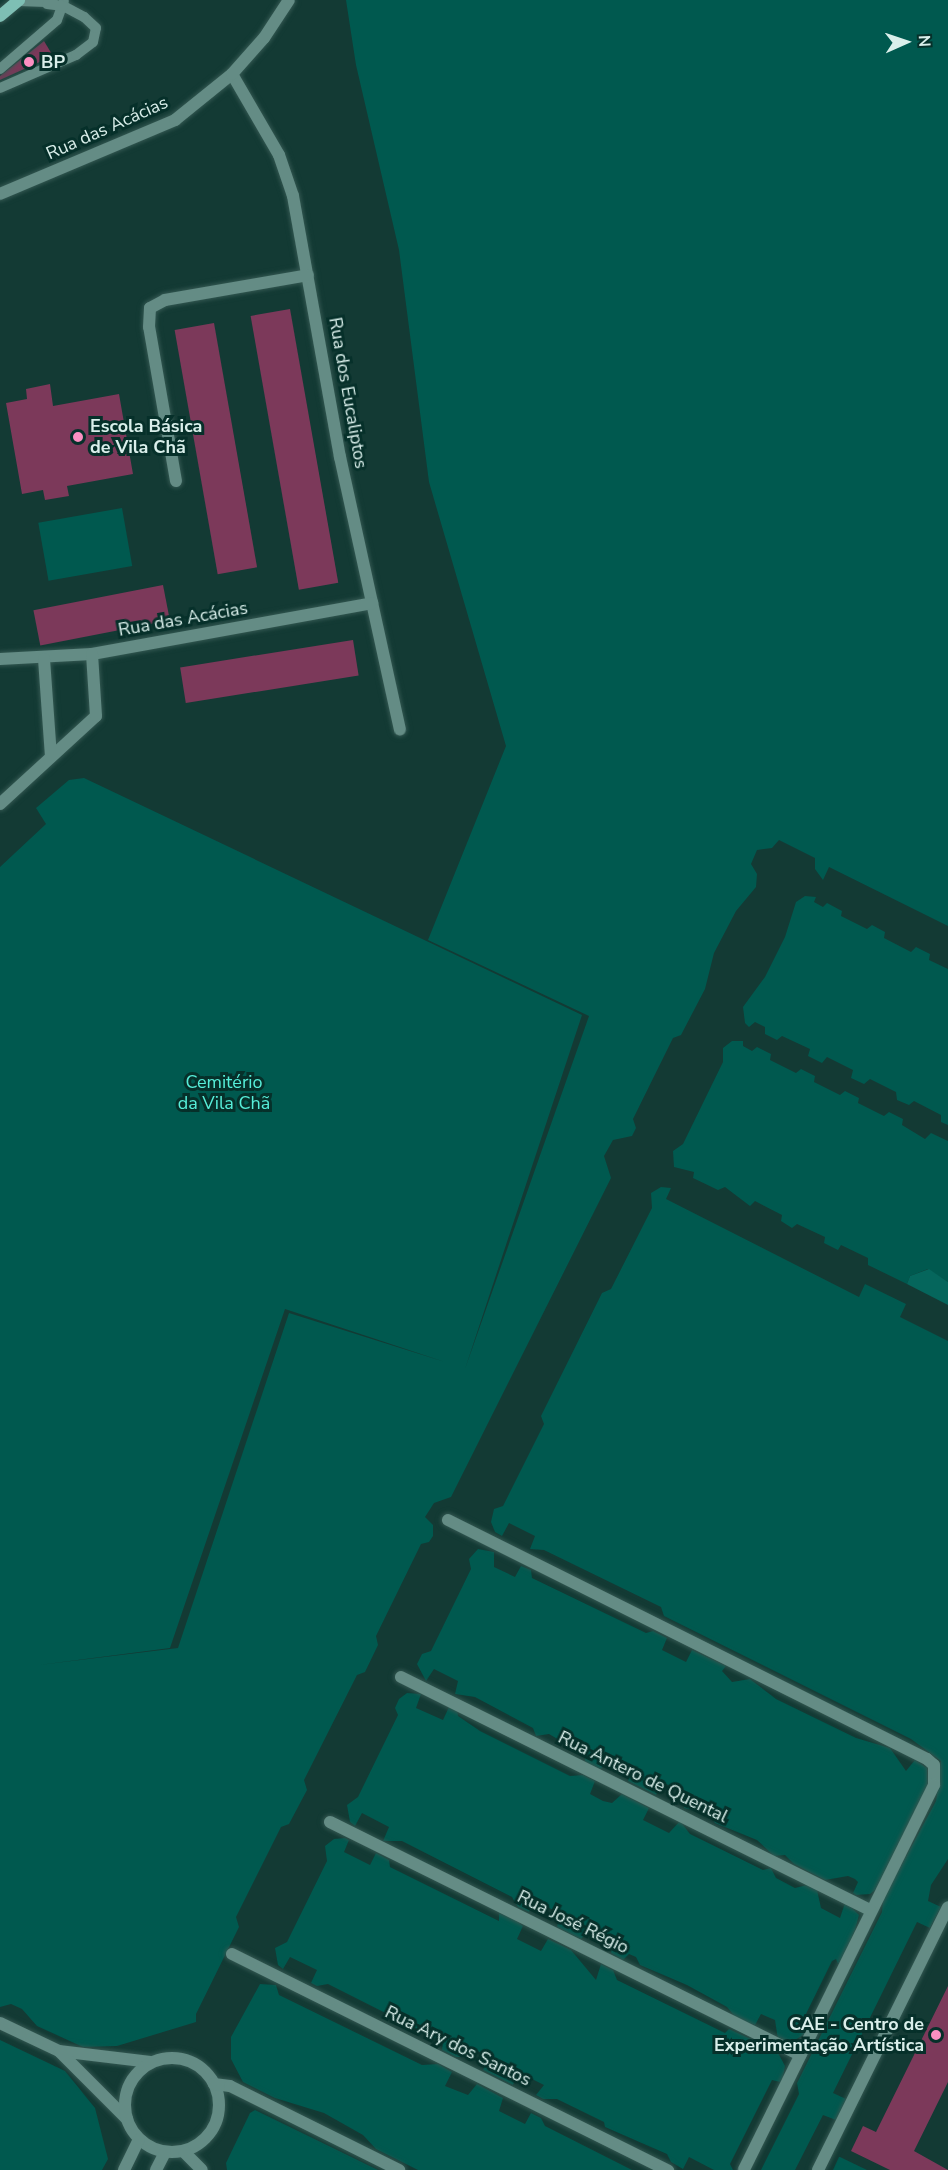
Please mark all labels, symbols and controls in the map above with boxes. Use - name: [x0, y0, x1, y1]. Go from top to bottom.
- north arrow: [876, 12, 936, 72]
- text: N: [913, 35, 935, 48]
- place label: BP: [41, 51, 65, 73]
- marker: BP: [22, 55, 36, 69]
- street label: Rua das Acácias: [43, 91, 171, 165]
- street label: Rua dos Eucaliptos: [324, 316, 372, 470]
- place label: Escola Básica de Vila Chã: [90, 416, 202, 458]
- marker: Escola Básica de Vila Chã: [71, 430, 85, 444]
- street label: Rua das Acácias: [117, 597, 249, 641]
- park label: Cemitério da Vila Chã: [178, 1072, 270, 1114]
- street label: Rua Antero de Quental: [555, 1727, 731, 1827]
- street label: Rua José Régio: [514, 1886, 632, 1958]
- street label: Rua Ary dos Santos: [381, 2001, 535, 2091]
- place label: CAE - Centro de Experimentação Artística: [714, 2014, 924, 2056]
- marker: CAE - Centro de Experimentação Artística: [929, 2028, 943, 2042]

